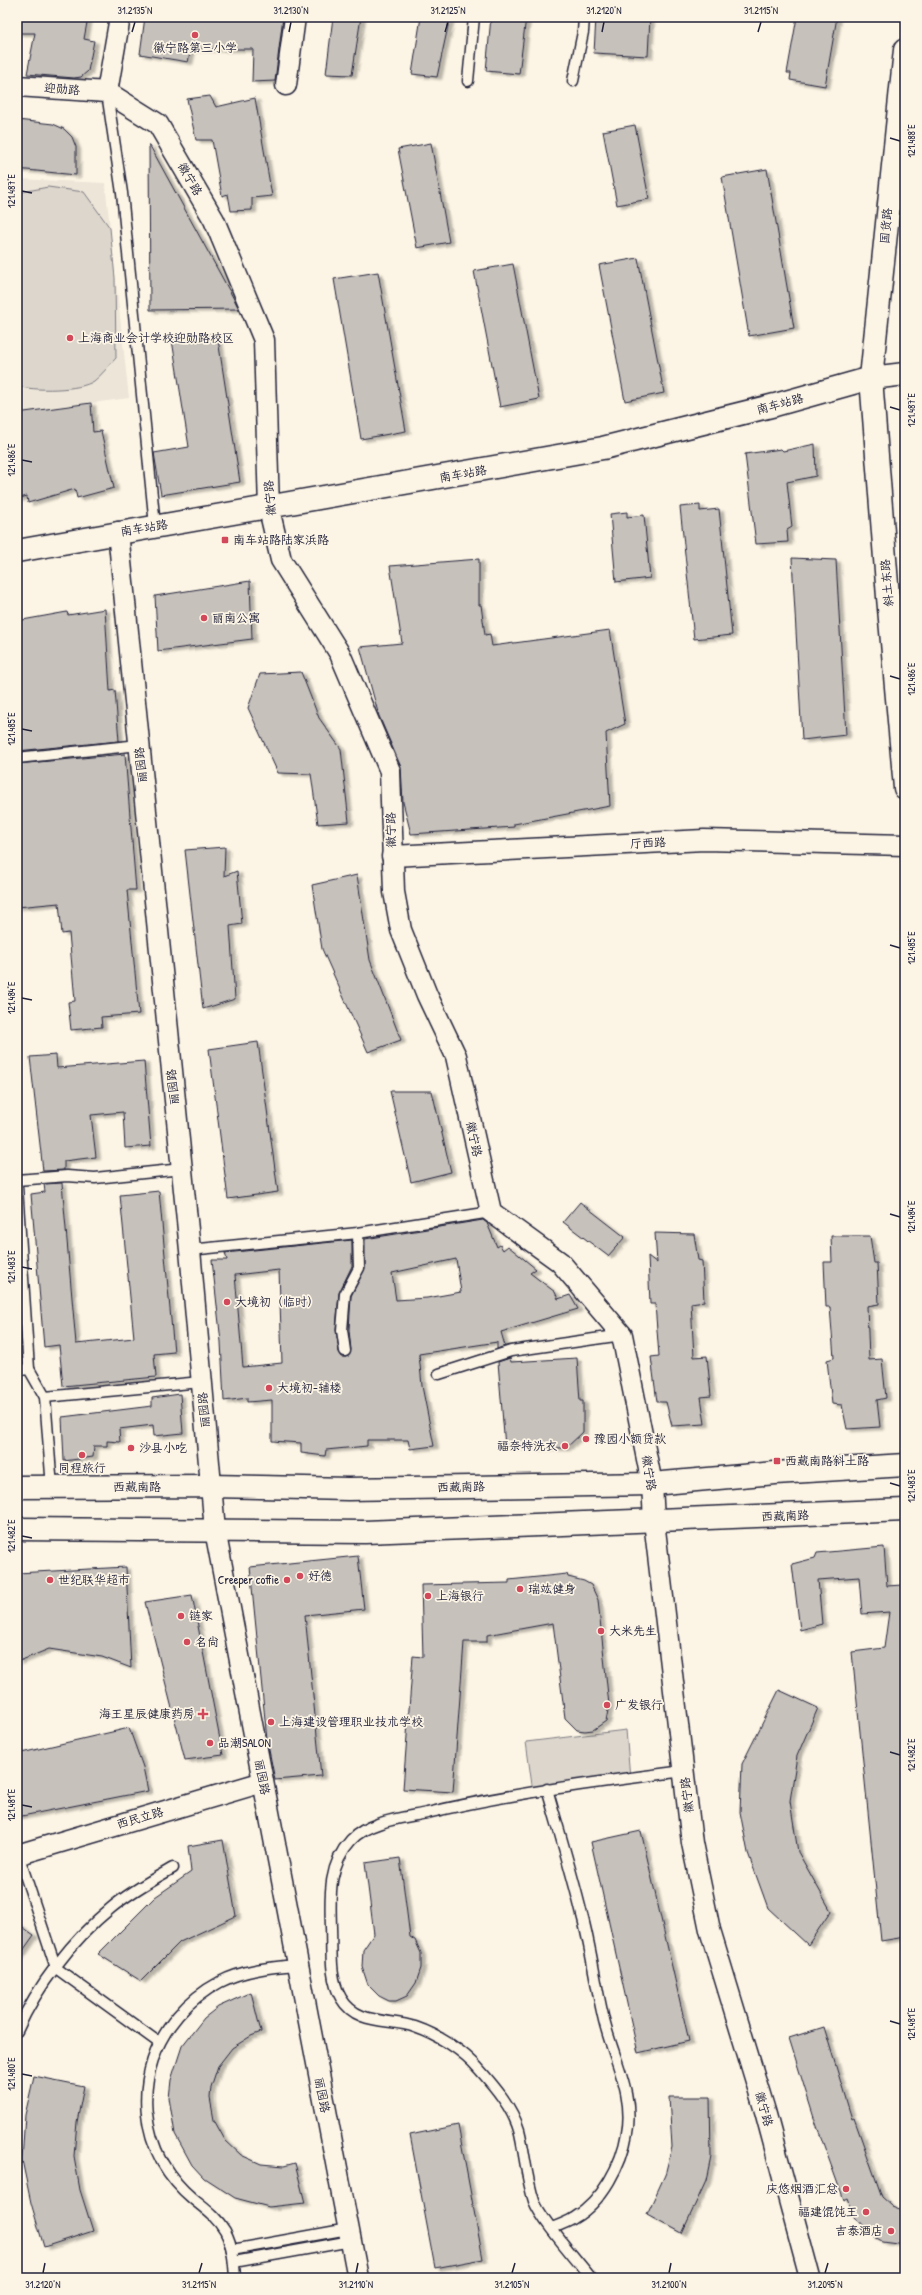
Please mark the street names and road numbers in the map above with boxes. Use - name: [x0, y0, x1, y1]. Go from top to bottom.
- street label: 迎勋路: [43, 79, 81, 98]
- street label: 徽宁路: [174, 159, 207, 199]
- street label: 国货路: [875, 207, 896, 245]
- street label: 南车站路: [754, 389, 805, 418]
- street label: 南车站路: [438, 461, 488, 486]
- street label: 徽宁路: [259, 479, 280, 517]
- street label: 南车站路: [119, 515, 169, 540]
- street label: 斜土东路: [876, 558, 897, 608]
- street label: 丽园路: [130, 746, 151, 784]
- street label: 徽宁路: [382, 812, 399, 848]
- street label: 厅西路: [630, 833, 666, 852]
- street label: 丽园路: [162, 1068, 183, 1106]
- street label: 徽宁路: [462, 1120, 487, 1158]
- street label: 丽园路: [193, 1391, 214, 1429]
- street label: 徽宁路: [638, 1454, 661, 1492]
- street label: 西藏南路: [113, 1478, 161, 1495]
- street label: 西藏南路: [437, 1478, 485, 1495]
- street label: 西藏南路: [761, 1506, 809, 1525]
- street label: 丽园路: [251, 1758, 274, 1796]
- street label: 徽宁路: [676, 1776, 697, 1814]
- street label: 西民立路: [114, 1803, 165, 1832]
- street label: 丽园路: [311, 2076, 334, 2114]
- street label: 徽宁路: [751, 2089, 778, 2129]

